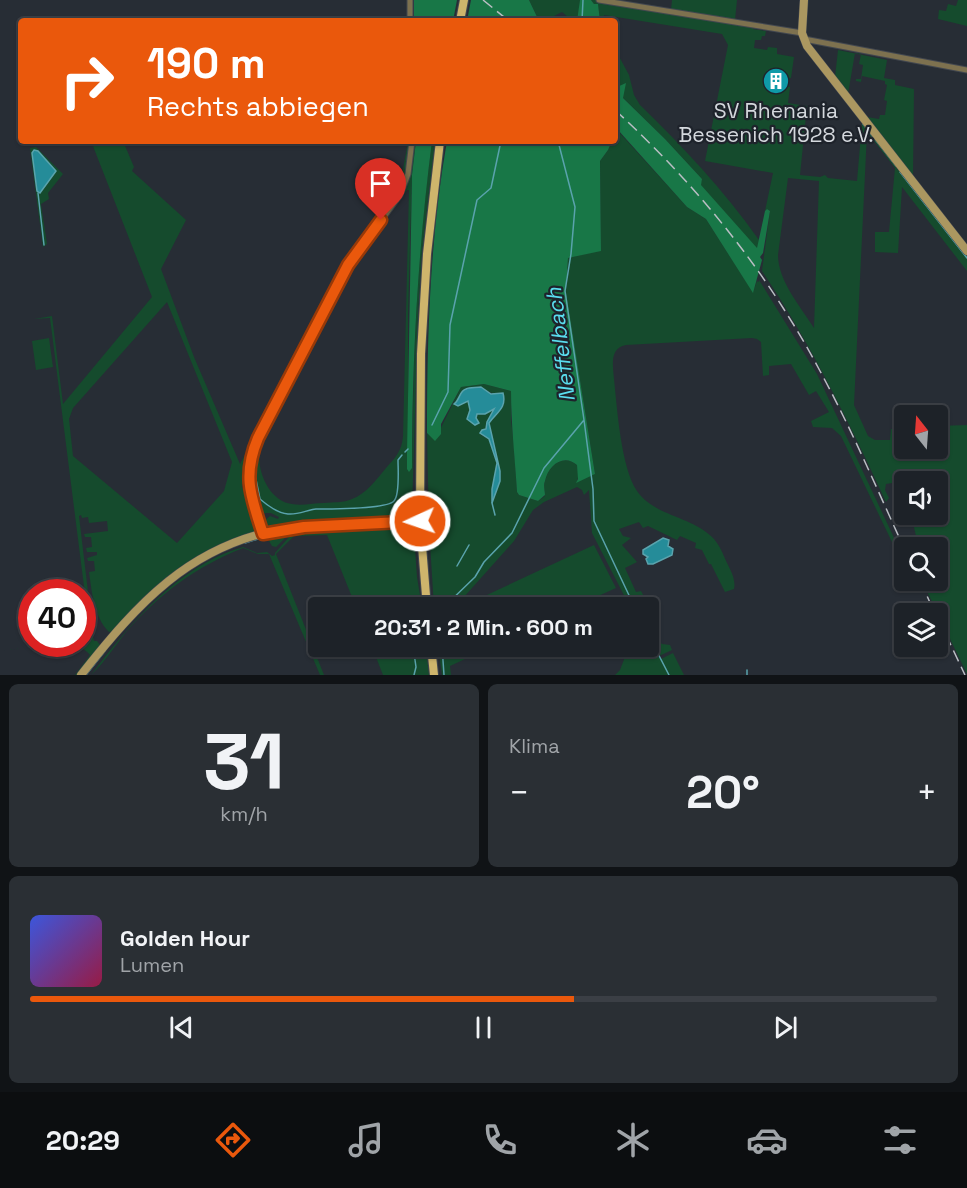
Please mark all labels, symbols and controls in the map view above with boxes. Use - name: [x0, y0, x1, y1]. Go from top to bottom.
- text: 190 m: [147, 37, 266, 90]
- icon: right: [48, 42, 126, 120]
- building icon: SV Rhenania Bessenich 1928 e.V.: [761, 66, 791, 96]
- text: Rechts abbiegen: [147, 89, 369, 124]
- place label: SV Rhenania Bessenich 1928 e.V.: [678, 97, 874, 148]
- pin: [355, 158, 406, 220]
- icon: arrive: [364, 167, 397, 200]
- water label: Neffelbach: [539, 286, 581, 404]
- north arrow: [894, 405, 948, 459]
- map controls: [894, 405, 948, 657]
- button: sound: [894, 471, 948, 525]
- position arrow: [388, 489, 452, 553]
- button: search: [894, 537, 948, 591]
- speed limit sign: 40: [18, 579, 96, 657]
- button: layers: [894, 603, 948, 657]
- text: 20:31 · 2 Min. · 600 m: [374, 613, 593, 641]
- text: 31: [203, 712, 285, 812]
- text: Klima: [509, 733, 560, 759]
- text: 20°: [686, 764, 760, 821]
- text: −: [509, 772, 529, 814]
- text: +: [917, 772, 937, 814]
- text: km/h: [220, 801, 268, 827]
- text: Golden Hour: [120, 924, 250, 952]
- text: Lumen: [120, 952, 184, 978]
- icon: previous: [165, 1011, 198, 1044]
- icon: pause: [467, 1011, 500, 1044]
- icon: next: [769, 1011, 802, 1044]
- icon: directions: [212, 1119, 254, 1161]
- icon: music: [345, 1119, 387, 1161]
- icon: phone: [479, 1119, 521, 1161]
- icon: climate: [612, 1119, 654, 1161]
- icon: car: [746, 1119, 788, 1161]
- icon: filters: [879, 1119, 921, 1161]
- text: 20:29: [46, 1123, 120, 1158]

